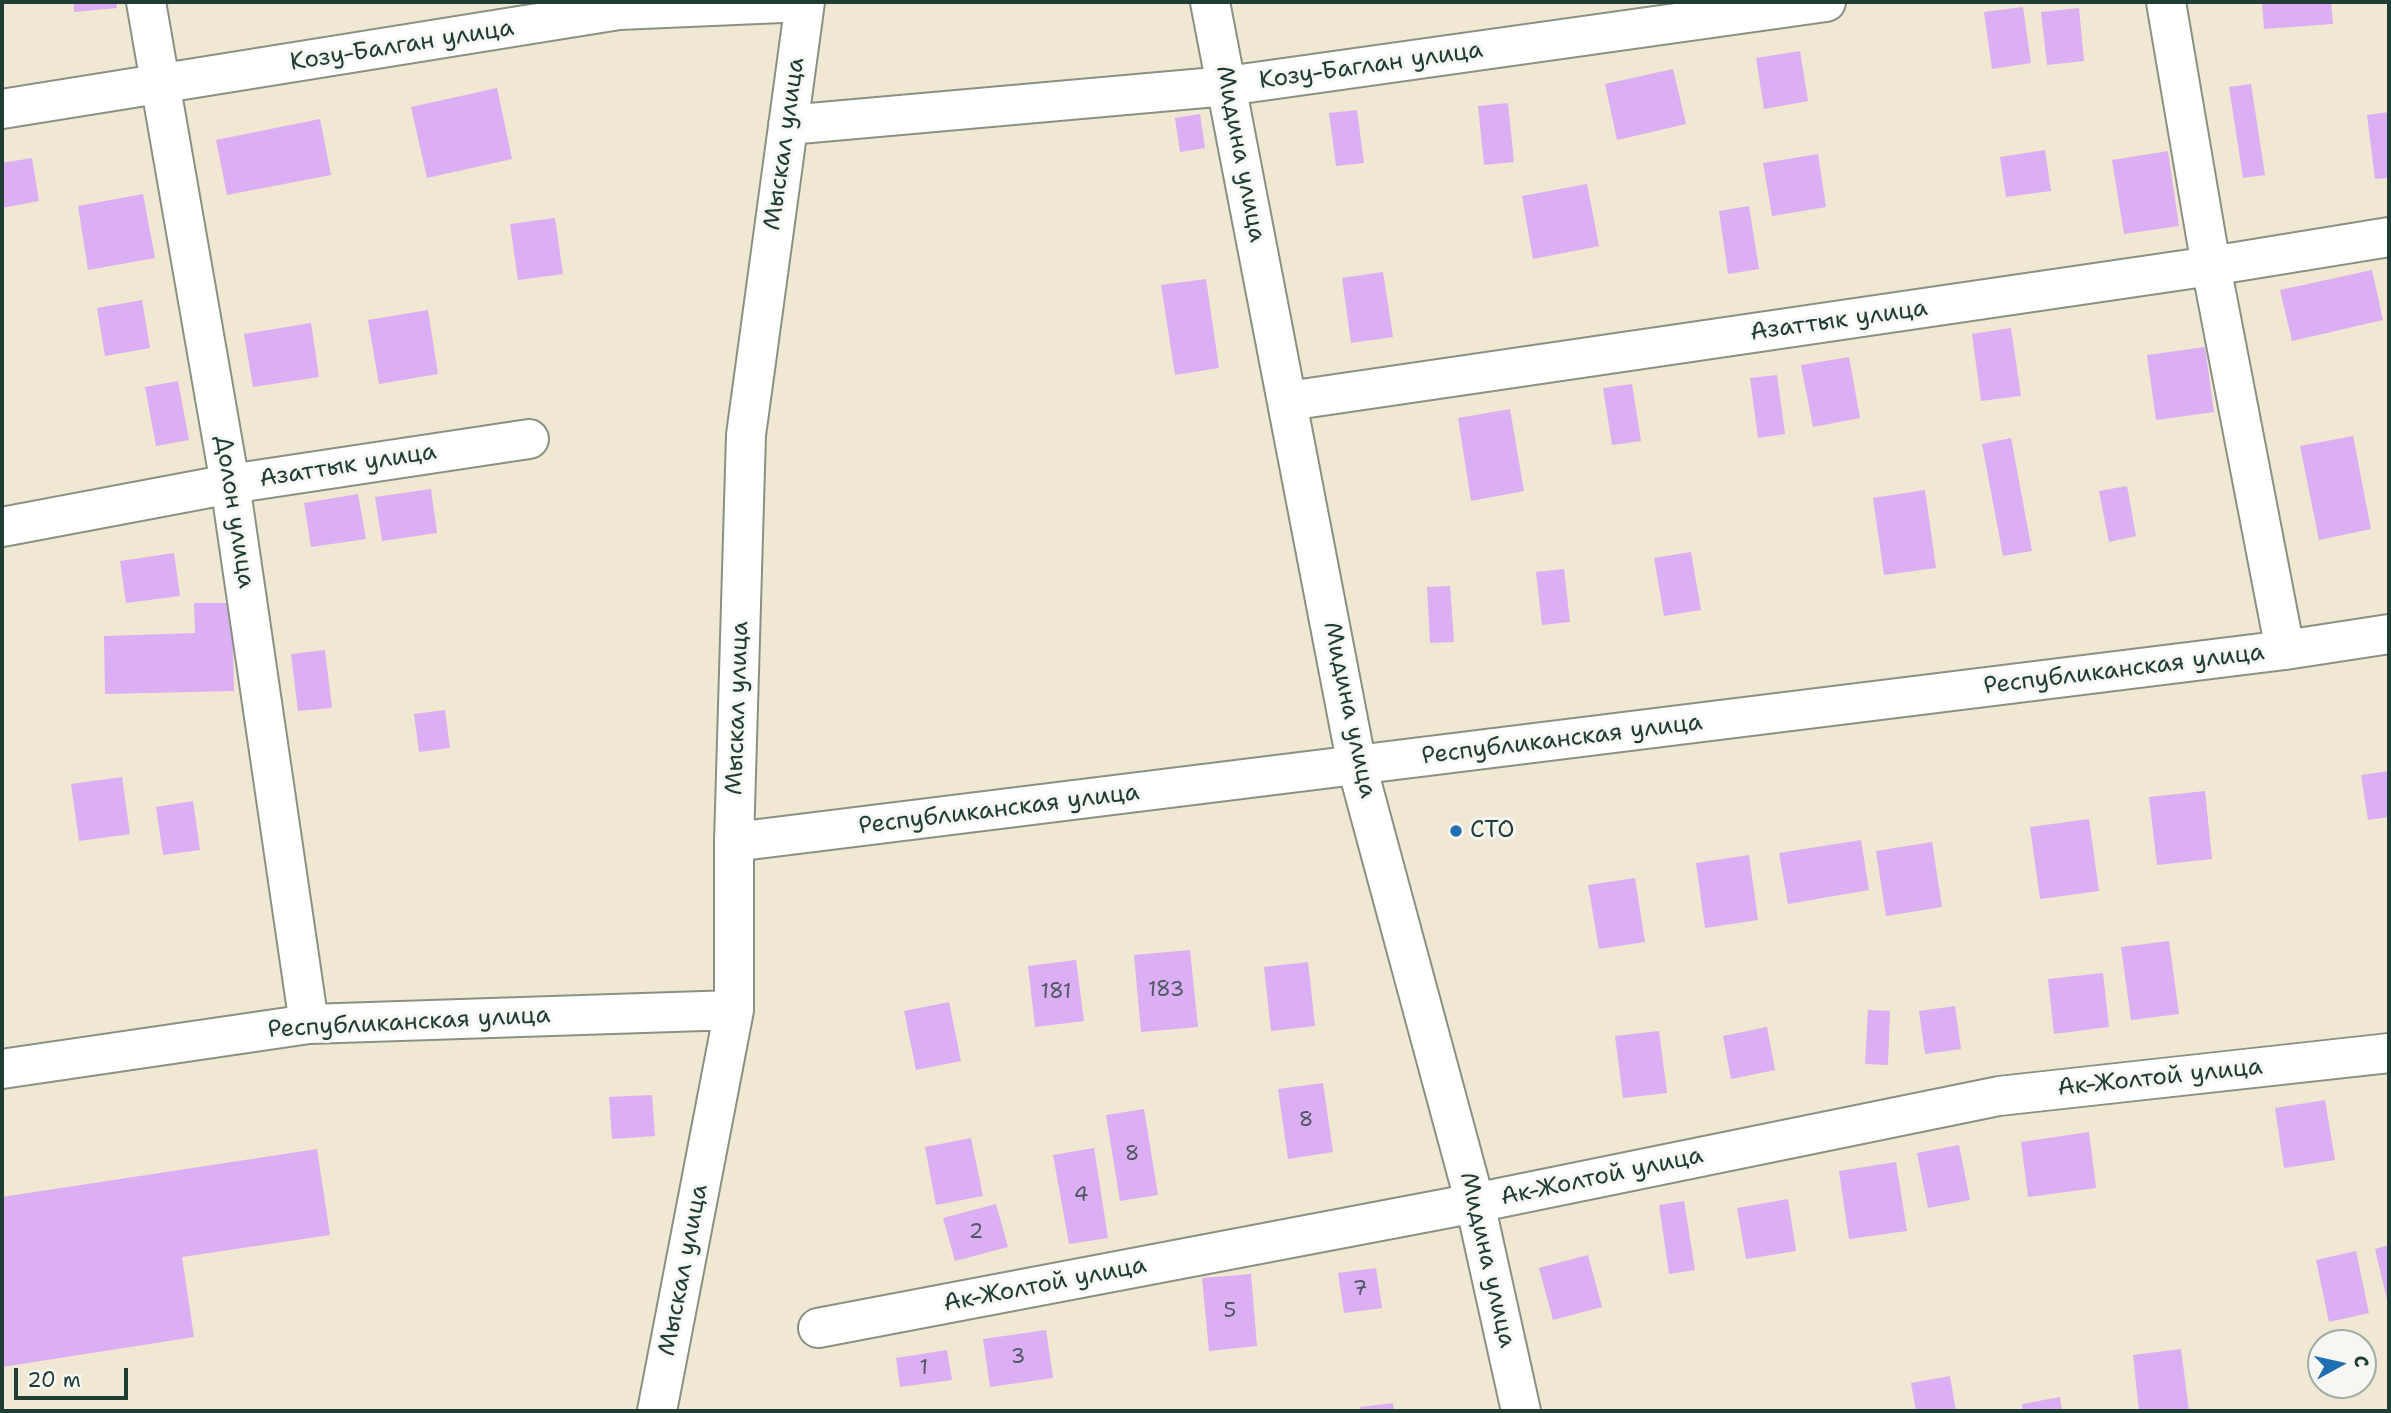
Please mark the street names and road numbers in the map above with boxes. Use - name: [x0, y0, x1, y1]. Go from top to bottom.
- street label: Козу-Балган улица: [288, 14, 516, 78]
- street label: Козу-Баглан улица: [1257, 36, 1485, 96]
- street label: Мыскал улица: [759, 56, 811, 232]
- street label: Мидина улица: [1209, 63, 1271, 245]
- street label: Азаттык улица: [1748, 294, 1930, 348]
- street label: Долон улица: [208, 434, 260, 590]
- street label: Азаттык улица: [257, 438, 439, 494]
- street label: Мидина улица: [1316, 619, 1382, 801]
- street label: Мыскал улица: [721, 621, 755, 795]
- street label: Республиканская улица: [1982, 638, 2266, 702]
- street label: Республиканская улица: [1420, 708, 1704, 772]
- street label: Республиканская улица: [857, 778, 1141, 842]
- street label: Республиканская улица: [267, 1001, 551, 1045]
- street label: Ак-Жолтой улица: [2056, 1053, 2264, 1103]
- street label: Ак-Жолтой улица: [1498, 1142, 1706, 1212]
- street label: Мидина улица: [1453, 1169, 1521, 1351]
- street label: Мыскал улица: [653, 1182, 715, 1358]
- street label: Ак-Жолтой улица: [941, 1251, 1149, 1319]

